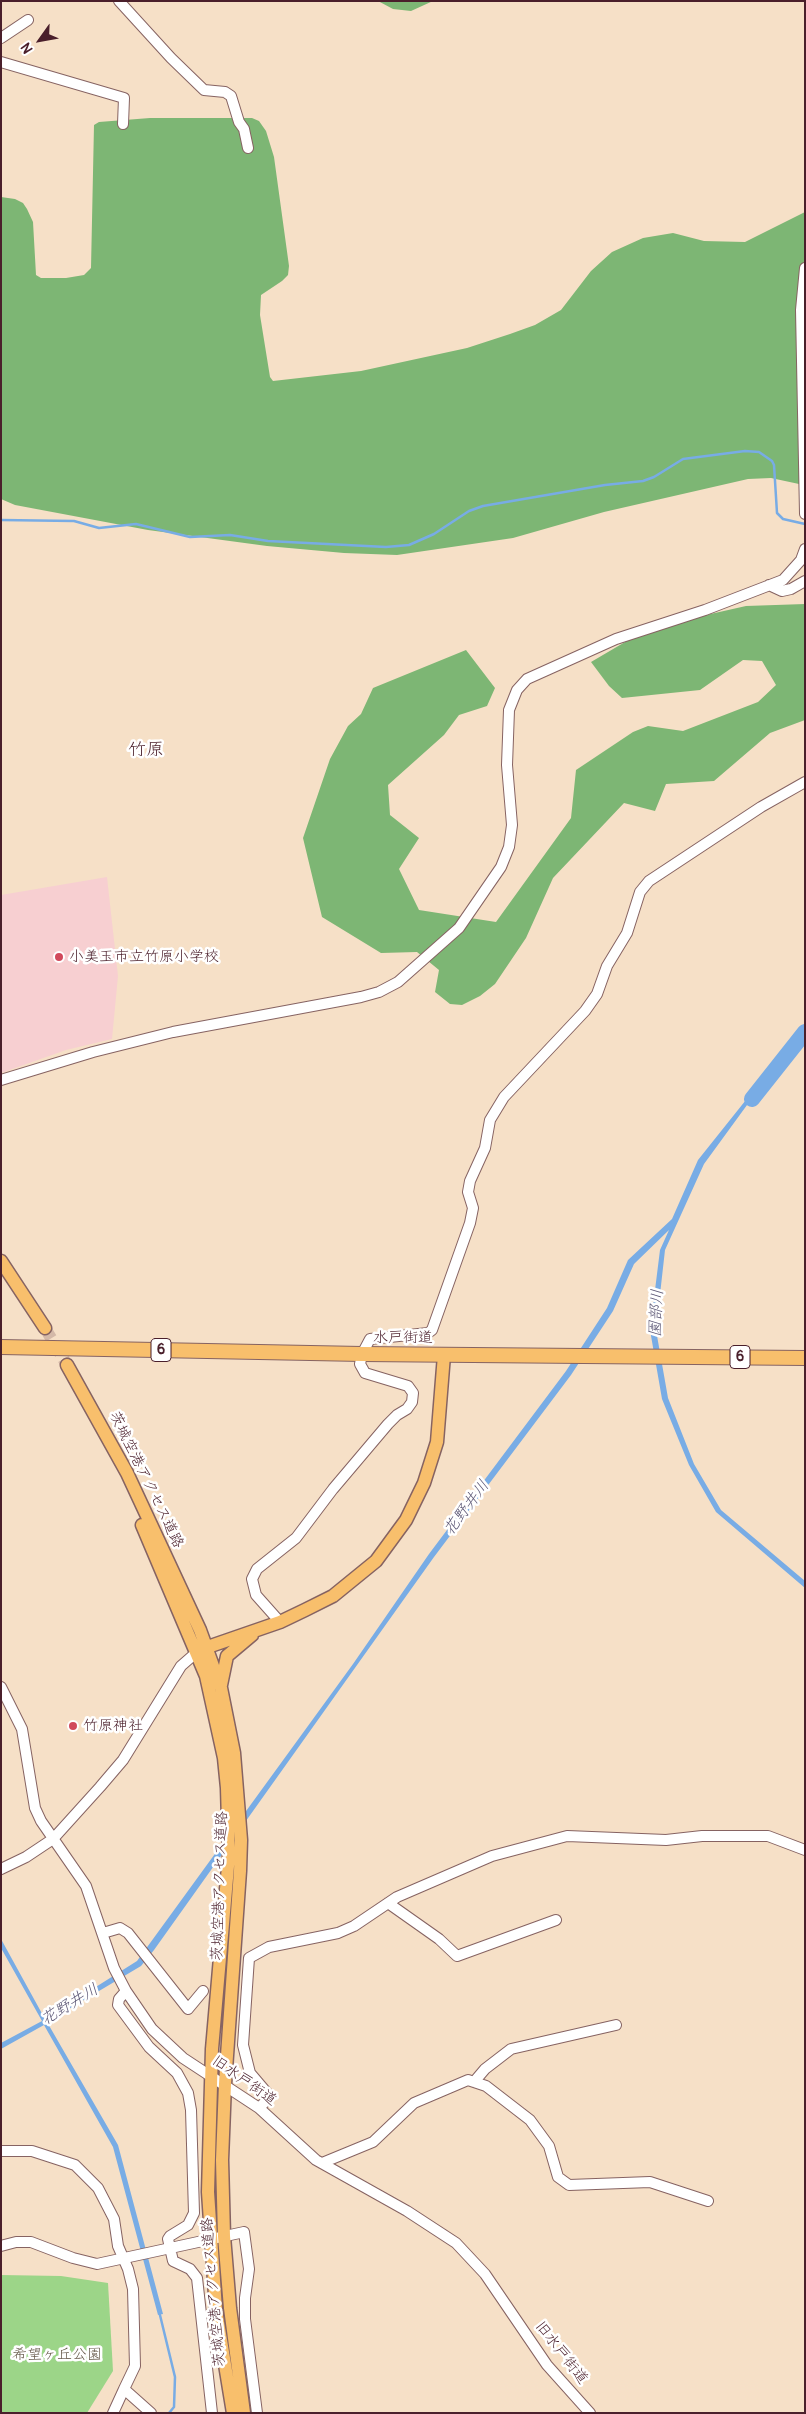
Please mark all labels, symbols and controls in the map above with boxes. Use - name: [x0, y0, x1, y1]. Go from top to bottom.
- north arrow: [15, 15, 65, 65]
- text: N: [17, 40, 37, 57]
- district label: 竹原: [128, 739, 164, 761]
- place label: 小美玉市立竹原小学校: [69, 948, 219, 966]
- marker: 小美玉市立竹原小学校: [53, 951, 65, 963]
- water label: 園部川: [646, 1289, 668, 1337]
- street label: 水戸街道: [373, 1329, 433, 1347]
- road number: 6: [151, 1338, 171, 1362]
- road number: 6: [730, 1345, 750, 1368]
- street label: 茨城空港アクセス道路: [105, 1409, 187, 1551]
- water label: 花野井川: [440, 1477, 494, 1539]
- place label: 竹原神社: [83, 1717, 143, 1735]
- marker: 竹原神社: [67, 1720, 79, 1732]
- street label: 茨城空港アクセス道路: [208, 1811, 232, 1961]
- water label: 花野井川: [38, 1980, 102, 2030]
- street label: 旧水戸街道: [208, 2052, 280, 2110]
- street label: 茨城空港アクセス道路: [198, 2217, 230, 2367]
- street label: 旧水戸街道: [531, 2318, 591, 2388]
- park label: 希望ヶ丘公園: [12, 2346, 102, 2364]

